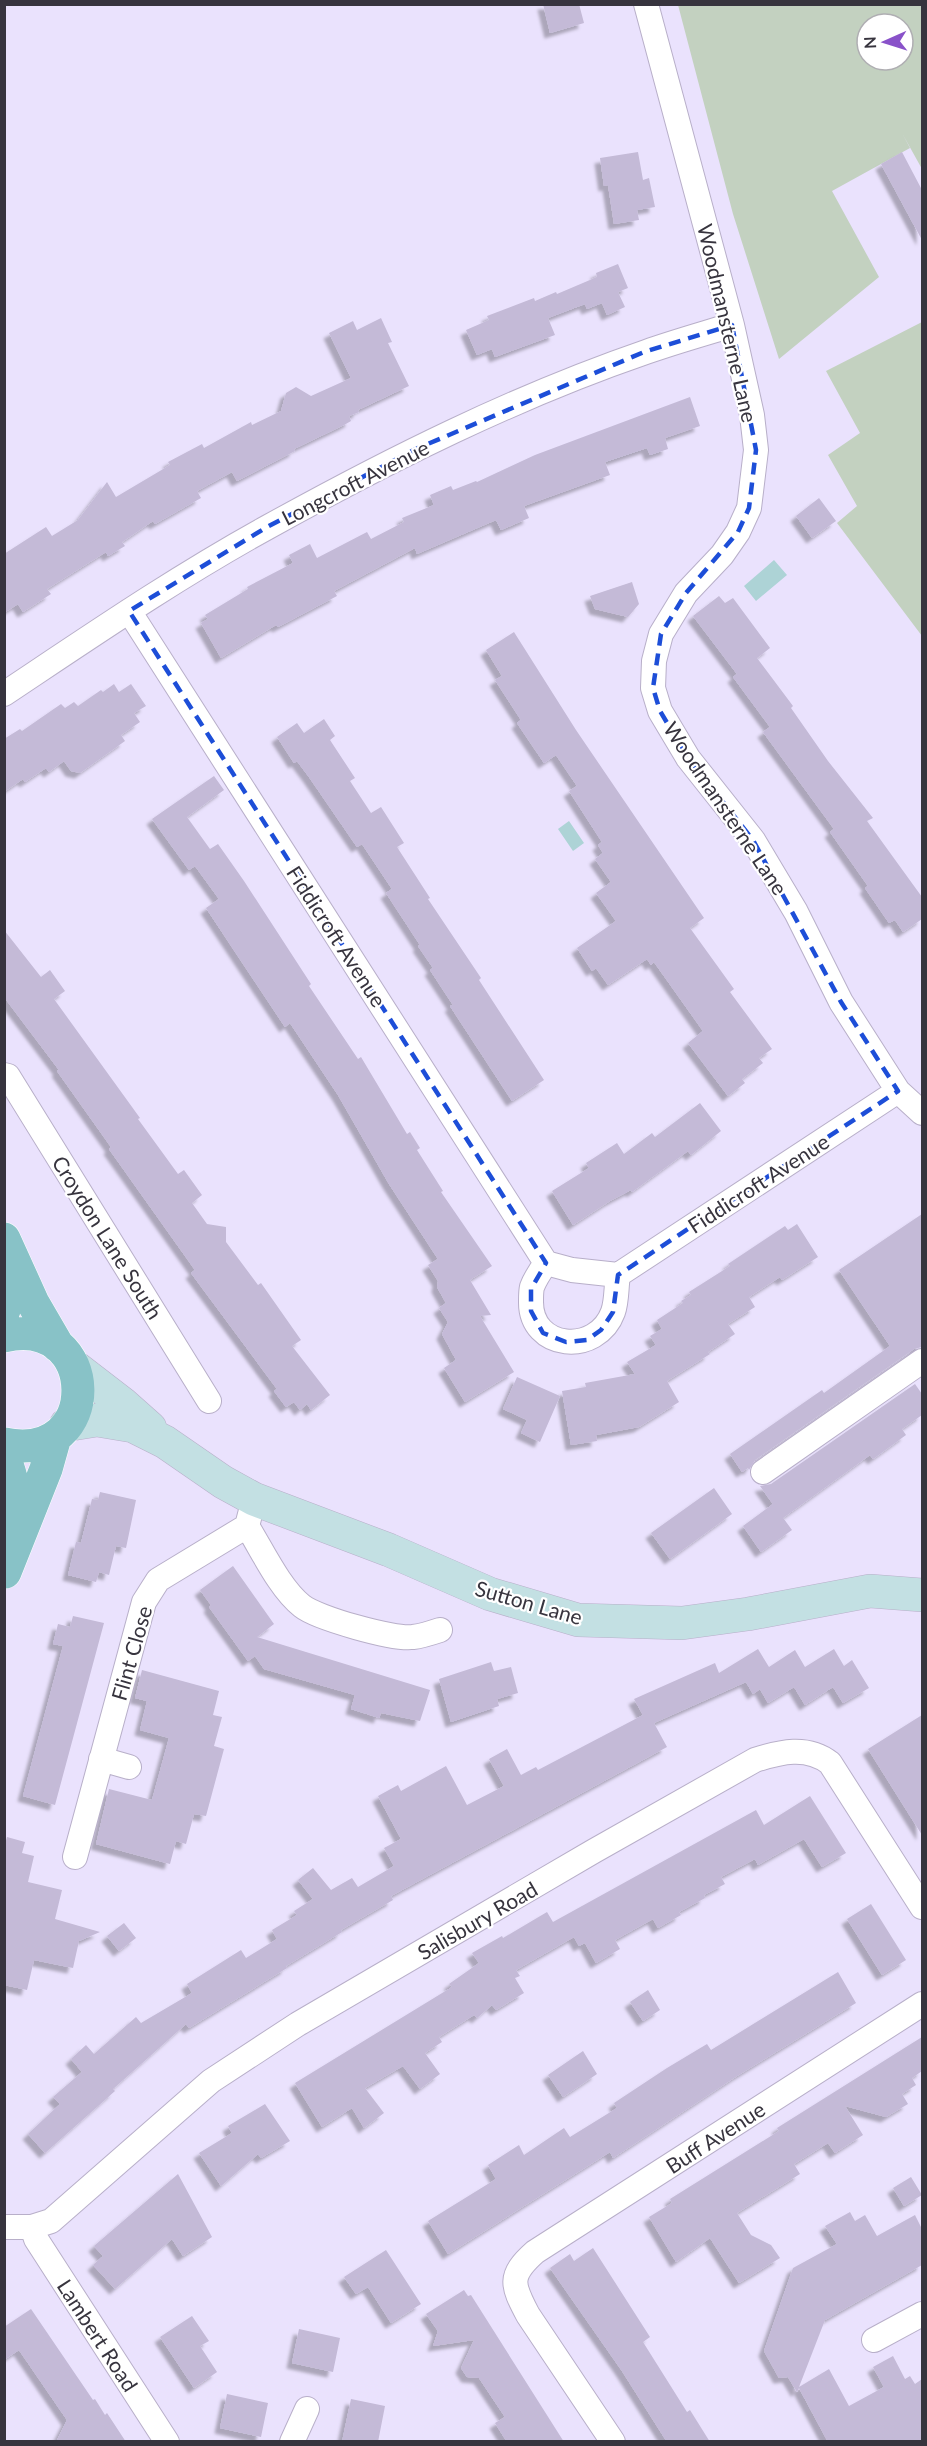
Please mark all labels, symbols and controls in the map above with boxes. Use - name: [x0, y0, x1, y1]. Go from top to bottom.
- north arrow: [855, 12, 915, 72]
- text: N: [860, 36, 879, 49]
- street label: Woodmansterne Lane: [693, 221, 763, 425]
- street label: Longcroft Avenue: [277, 434, 433, 530]
- street label: Woodmansterne Lane: [659, 717, 793, 899]
- street label: Fiddicroft Avenue: [282, 861, 392, 1011]
- street label: Fiddicroft Avenue: [683, 1128, 833, 1238]
- street label: Croydon Lane South: [48, 1151, 168, 1323]
- street label: Sutton Lane: [473, 1575, 585, 1629]
- street label: Flint Close: [106, 1603, 156, 1703]
- street label: Salisbury Road: [413, 1876, 541, 1964]
- street label: Buff Avenue: [661, 2096, 769, 2178]
- street label: Lambert Road: [53, 2274, 143, 2396]

